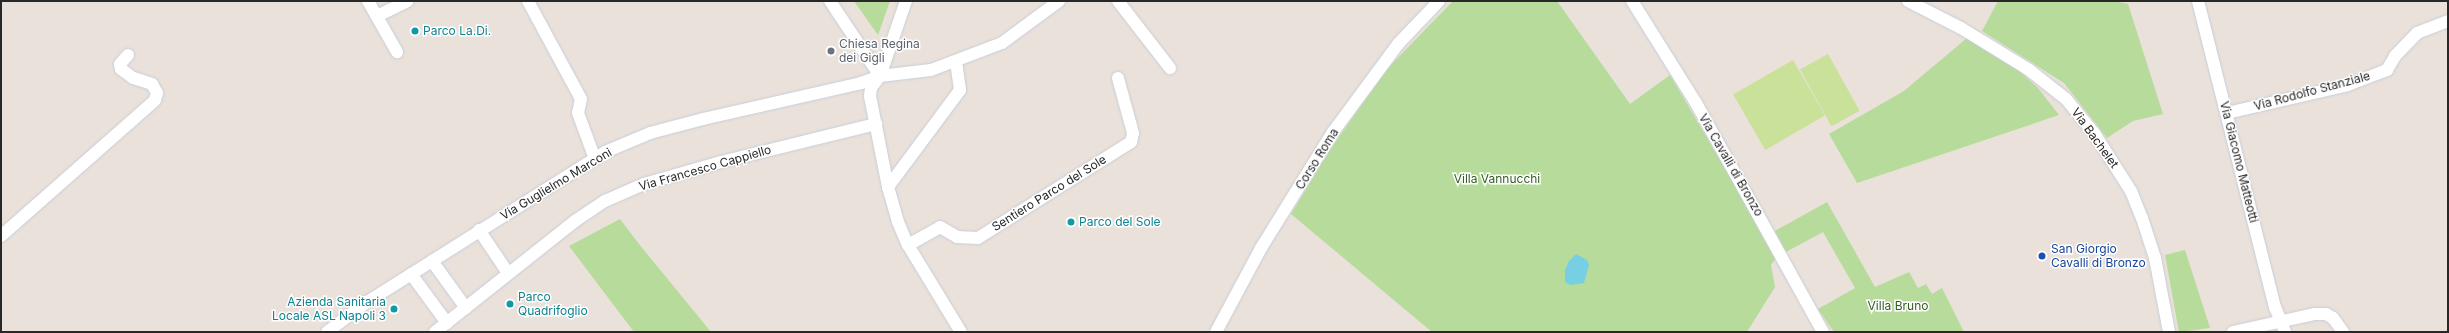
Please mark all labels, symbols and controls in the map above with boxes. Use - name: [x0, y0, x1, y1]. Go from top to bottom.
- place label: Parco La.Di.: [423, 24, 491, 38]
- marker: Parco La.Di.: [410, 26, 420, 36]
- place label: Chiesa Regina dei Gigli: [839, 37, 920, 65]
- marker: Chiesa Regina dei Gigli: [826, 46, 836, 56]
- street label: Via Rodolfo Stanziale: [2252, 69, 2372, 113]
- street label: Via Giacomo Matteotti: [2217, 100, 2261, 224]
- street label: Via Bachelet: [2068, 105, 2122, 171]
- street label: Via Cavalli di Bronzo: [1696, 111, 1766, 219]
- street label: Corso Roma: [1293, 126, 1341, 192]
- street label: Via Francesco Cappiello: [637, 142, 773, 194]
- street label: Via Guglielmo Marconi: [498, 145, 614, 223]
- street label: Sentiero Parco del Sole: [989, 152, 1109, 234]
- park label: Villa Vannucchi: [1454, 172, 1540, 186]
- place label: Parco del Sole: [1079, 215, 1161, 229]
- marker: Parco del Sole: [1066, 217, 1076, 227]
- place label: San Giorgio Cavalli di Bronzo: [2051, 242, 2146, 270]
- marker: San Giorgio Cavalli di Bronzo: [2036, 250, 2048, 262]
- place label: Parco Quadrifoglio: [518, 290, 588, 318]
- place label: Azienda Sanitaria Locale ASL Napoli 3: [272, 295, 386, 323]
- marker: Parco Quadrifoglio: [505, 299, 515, 309]
- park label: Villa Bruno: [1868, 299, 1928, 313]
- marker: Azienda Sanitaria Locale ASL Napoli 3: [389, 304, 399, 314]

